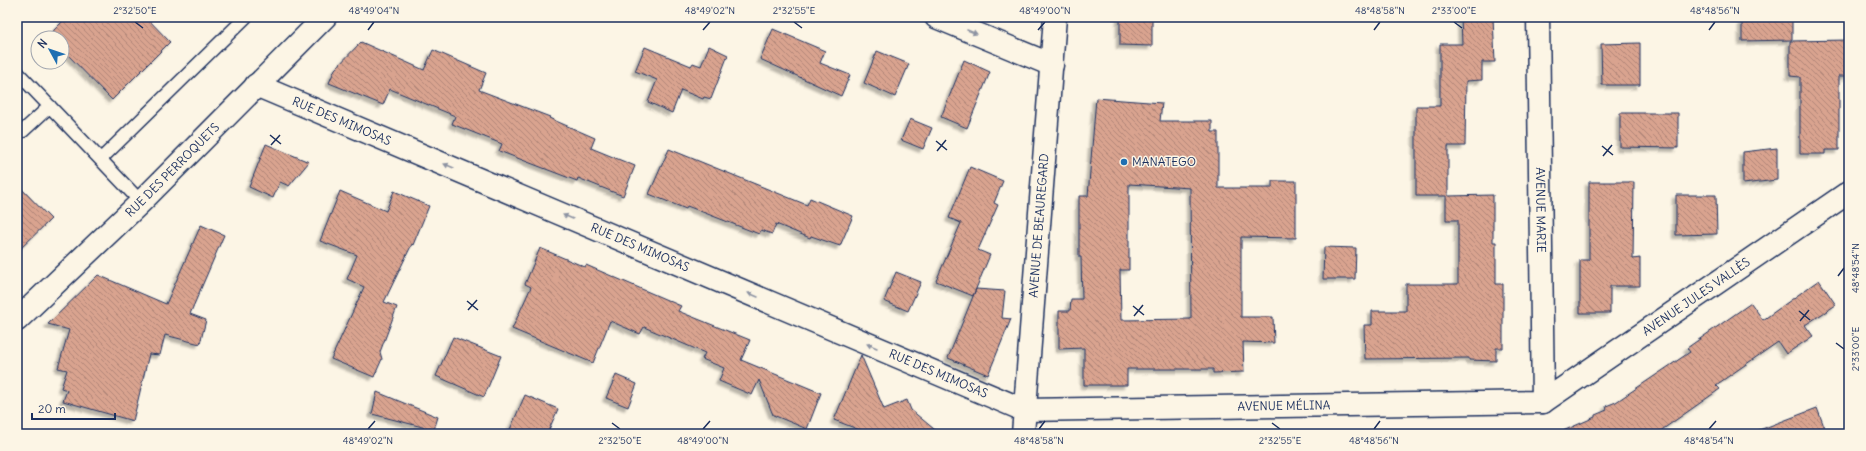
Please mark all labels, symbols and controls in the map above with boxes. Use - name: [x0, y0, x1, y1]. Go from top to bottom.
- text: 2°32'50"E: [113, 4, 157, 17]
- text: 48°49'04"N: [349, 4, 399, 17]
- text: 48°49'02"N: [685, 4, 735, 17]
- text: 2°32'55"E: [773, 4, 815, 17]
- text: 48°49'00"N: [1019, 4, 1071, 17]
- text: 48°48'58"N: [1355, 4, 1405, 17]
- text: 2°33'00"E: [1432, 4, 1476, 17]
- text: 48°48'56"N: [1690, 4, 1740, 17]
- one-way arrow: [966, 29, 977, 35]
- north arrow: [30, 30, 70, 70]
- text: N: [35, 36, 50, 51]
- street label: RUE DES MIMOSAS: [290, 93, 394, 148]
- street label: RUE DES PERROQUETS: [122, 119, 223, 220]
- street label: AVENUE DE BEAUREGARD: [1025, 153, 1052, 298]
- place label: MANATEGO: [1132, 154, 1196, 169]
- marker: MANATEGO: [1119, 157, 1129, 167]
- one-way arrow: [442, 163, 454, 169]
- street label: AVENUE MARIE: [1533, 167, 1549, 253]
- one-way arrow: [563, 214, 574, 220]
- street label: RUE DES MIMOSAS: [589, 220, 692, 275]
- text: 48°48'54"N: [1849, 243, 1862, 293]
- street label: AVENUE JULES VALLÈS: [1639, 254, 1753, 339]
- one-way arrow: [746, 292, 758, 298]
- text: 2°33'00"E: [1849, 327, 1862, 371]
- one-way arrow: [867, 343, 878, 349]
- street label: RUE DES MIMOSAS: [887, 346, 991, 401]
- scale bar: [32, 395, 115, 421]
- street label: AVENUE MÉLINA: [1237, 397, 1331, 414]
- text: 20 m: [38, 401, 66, 416]
- text: 48°49'02"N: [343, 434, 393, 447]
- text: 2°32'50"E: [598, 434, 642, 447]
- text: 48°49'00"N: [677, 434, 729, 447]
- text: 48°48'58"N: [1014, 434, 1064, 447]
- text: 2°32'55"E: [1259, 434, 1301, 447]
- text: 48°48'56"N: [1349, 434, 1399, 447]
- text: 48°48'54"N: [1684, 434, 1734, 447]

